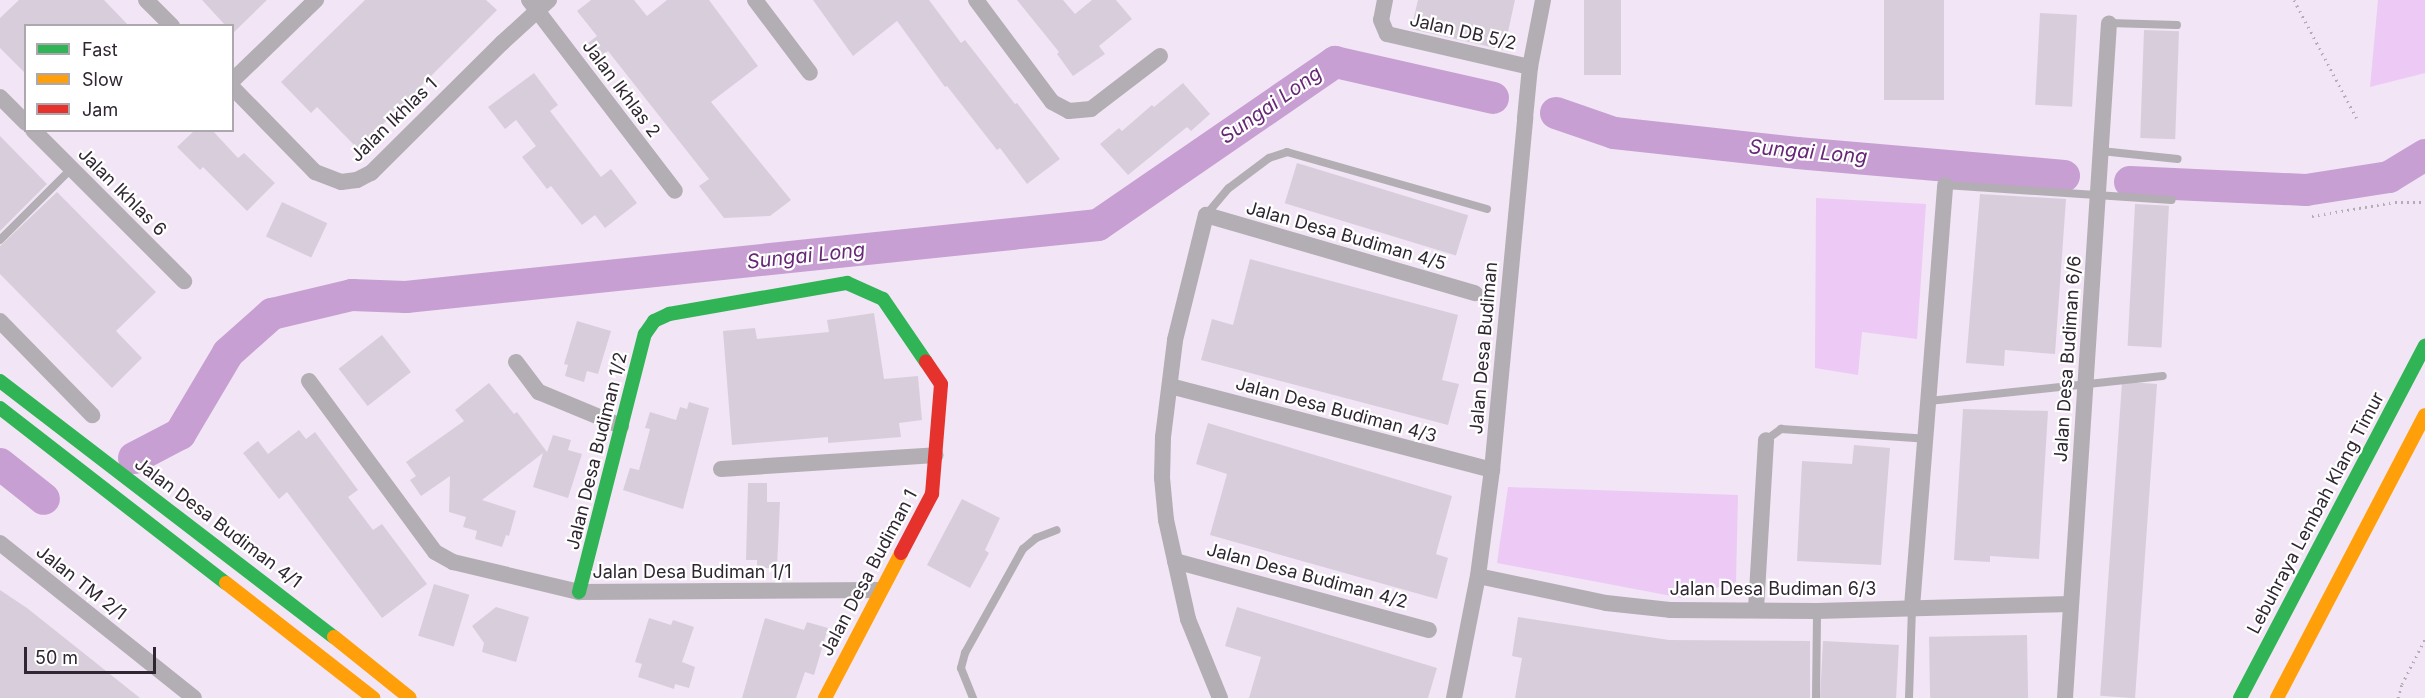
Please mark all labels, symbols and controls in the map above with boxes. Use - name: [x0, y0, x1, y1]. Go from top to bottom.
- street label: Jalan DB 5/2: [1408, 9, 1518, 55]
- legend: [24, 24, 234, 132]
- street label: Jalan Ikhlas 2: [577, 36, 665, 142]
- text: Fast: [82, 39, 118, 60]
- water label: Sungai Long: [1215, 61, 1327, 149]
- text: Slow: [82, 69, 123, 90]
- street label: Jalan Ikhlas 1: [346, 73, 442, 167]
- text: Jam: [82, 99, 118, 120]
- water label: Sungai Long: [1748, 135, 1868, 169]
- street label: Jalan Ikhlas 6: [73, 143, 171, 241]
- street label: Jalan Desa Budiman 4/5: [1243, 197, 1449, 275]
- water label: Sungai Long: [746, 238, 866, 274]
- street label: Jalan Desa Budiman 6/6: [2050, 255, 2086, 463]
- street label: Jalan Desa Budiman: [1466, 261, 1502, 435]
- street label: Jalan Desa Budiman 1/2: [562, 350, 632, 552]
- street label: Jalan Desa Budiman 4/3: [1233, 373, 1439, 447]
- street label: Lebuhraya Lembah Klang Timur: [2243, 388, 2389, 638]
- street label: Jalan Desa Budiman 4/1: [130, 453, 306, 593]
- street label: Jalan Desa Budiman 1: [816, 486, 922, 660]
- street label: Jalan Desa Budiman 4/2: [1204, 539, 1410, 613]
- street label: Jalan TM 2/1: [32, 541, 130, 625]
- street label: Jalan Desa Budiman 1/1: [592, 561, 792, 583]
- street label: Jalan Desa Budiman 6/3: [1670, 578, 1876, 600]
- scale bar: [27, 635, 159, 673]
- text: 50 m: [35, 647, 78, 668]

